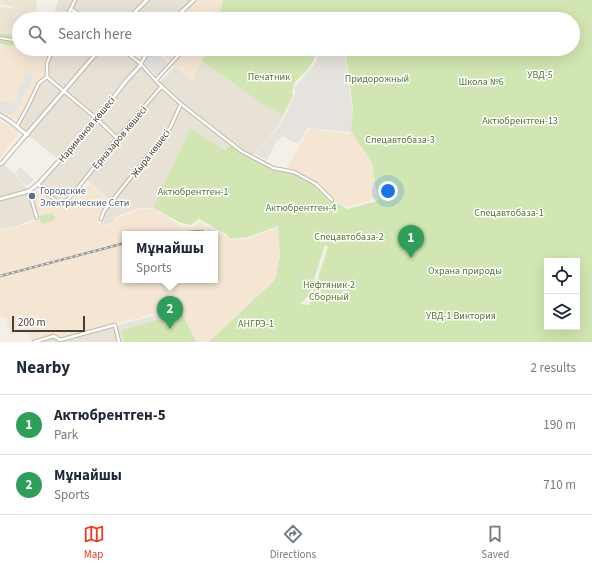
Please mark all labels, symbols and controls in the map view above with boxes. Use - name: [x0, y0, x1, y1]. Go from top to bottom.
- search box: [12, 12, 580, 56]
- icon: search: [26, 23, 48, 45]
- text: Search here: [58, 24, 132, 45]
- park label: УВД-5: [527, 68, 553, 82]
- park label: Печатник: [248, 70, 290, 84]
- park label: Придорожный: [345, 72, 409, 86]
- park label: Школа №6: [458, 75, 504, 89]
- street label: Нариманов көшесі: [55, 94, 118, 166]
- street label: Ерназаров көшесі: [89, 103, 150, 172]
- park label: Актюбрентген-13: [482, 114, 558, 128]
- street label: Жыра көшесі: [128, 127, 174, 181]
- park label: Спецавтобаза-3: [365, 133, 435, 147]
- your location: [378, 181, 398, 201]
- place label: Городские Электрические Сети: [40, 184, 130, 210]
- park label: Актюбрентген-1: [158, 185, 228, 199]
- marker: Городские Электрические Сети: [27, 191, 37, 201]
- park label: Актюбрентген-4: [266, 201, 336, 215]
- park label: Спецавтобаза-1: [474, 206, 544, 220]
- pin: 1: [398, 225, 424, 258]
- park label: Спецавтобаза-2: [314, 230, 384, 244]
- popup: [122, 231, 218, 283]
- text: Мұнайшы: [136, 238, 204, 259]
- map controls: [544, 258, 580, 330]
- button: locate: [544, 258, 580, 294]
- text: Sports: [136, 259, 172, 277]
- park label: Охрана природы: [428, 264, 502, 278]
- park label: Нефтяник-2 Сборный: [303, 278, 355, 304]
- button: layers: [544, 294, 580, 330]
- pin: 2: [157, 296, 183, 329]
- park label: УВД-1 Виктория: [426, 309, 496, 323]
- scale bar: [12, 314, 85, 333]
- text: 200 m: [18, 315, 46, 330]
- park label: АНГРЭ-1: [238, 317, 274, 331]
- text: Nearby: [16, 356, 70, 380]
- text: 2 results: [531, 359, 576, 377]
- text: Актюбрентген-5: [54, 405, 166, 426]
- text: 1: [26, 416, 32, 434]
- text: 190 m: [543, 416, 576, 434]
- text: Park: [54, 426, 78, 444]
- text: Мұнайшы: [54, 465, 122, 486]
- text: 2: [26, 476, 32, 494]
- text: 710 m: [543, 476, 576, 494]
- text: Sports: [54, 486, 89, 504]
- tab: Map: [83, 523, 105, 562]
- tab: Directions: [270, 523, 316, 562]
- tab: Saved: [481, 523, 509, 562]

